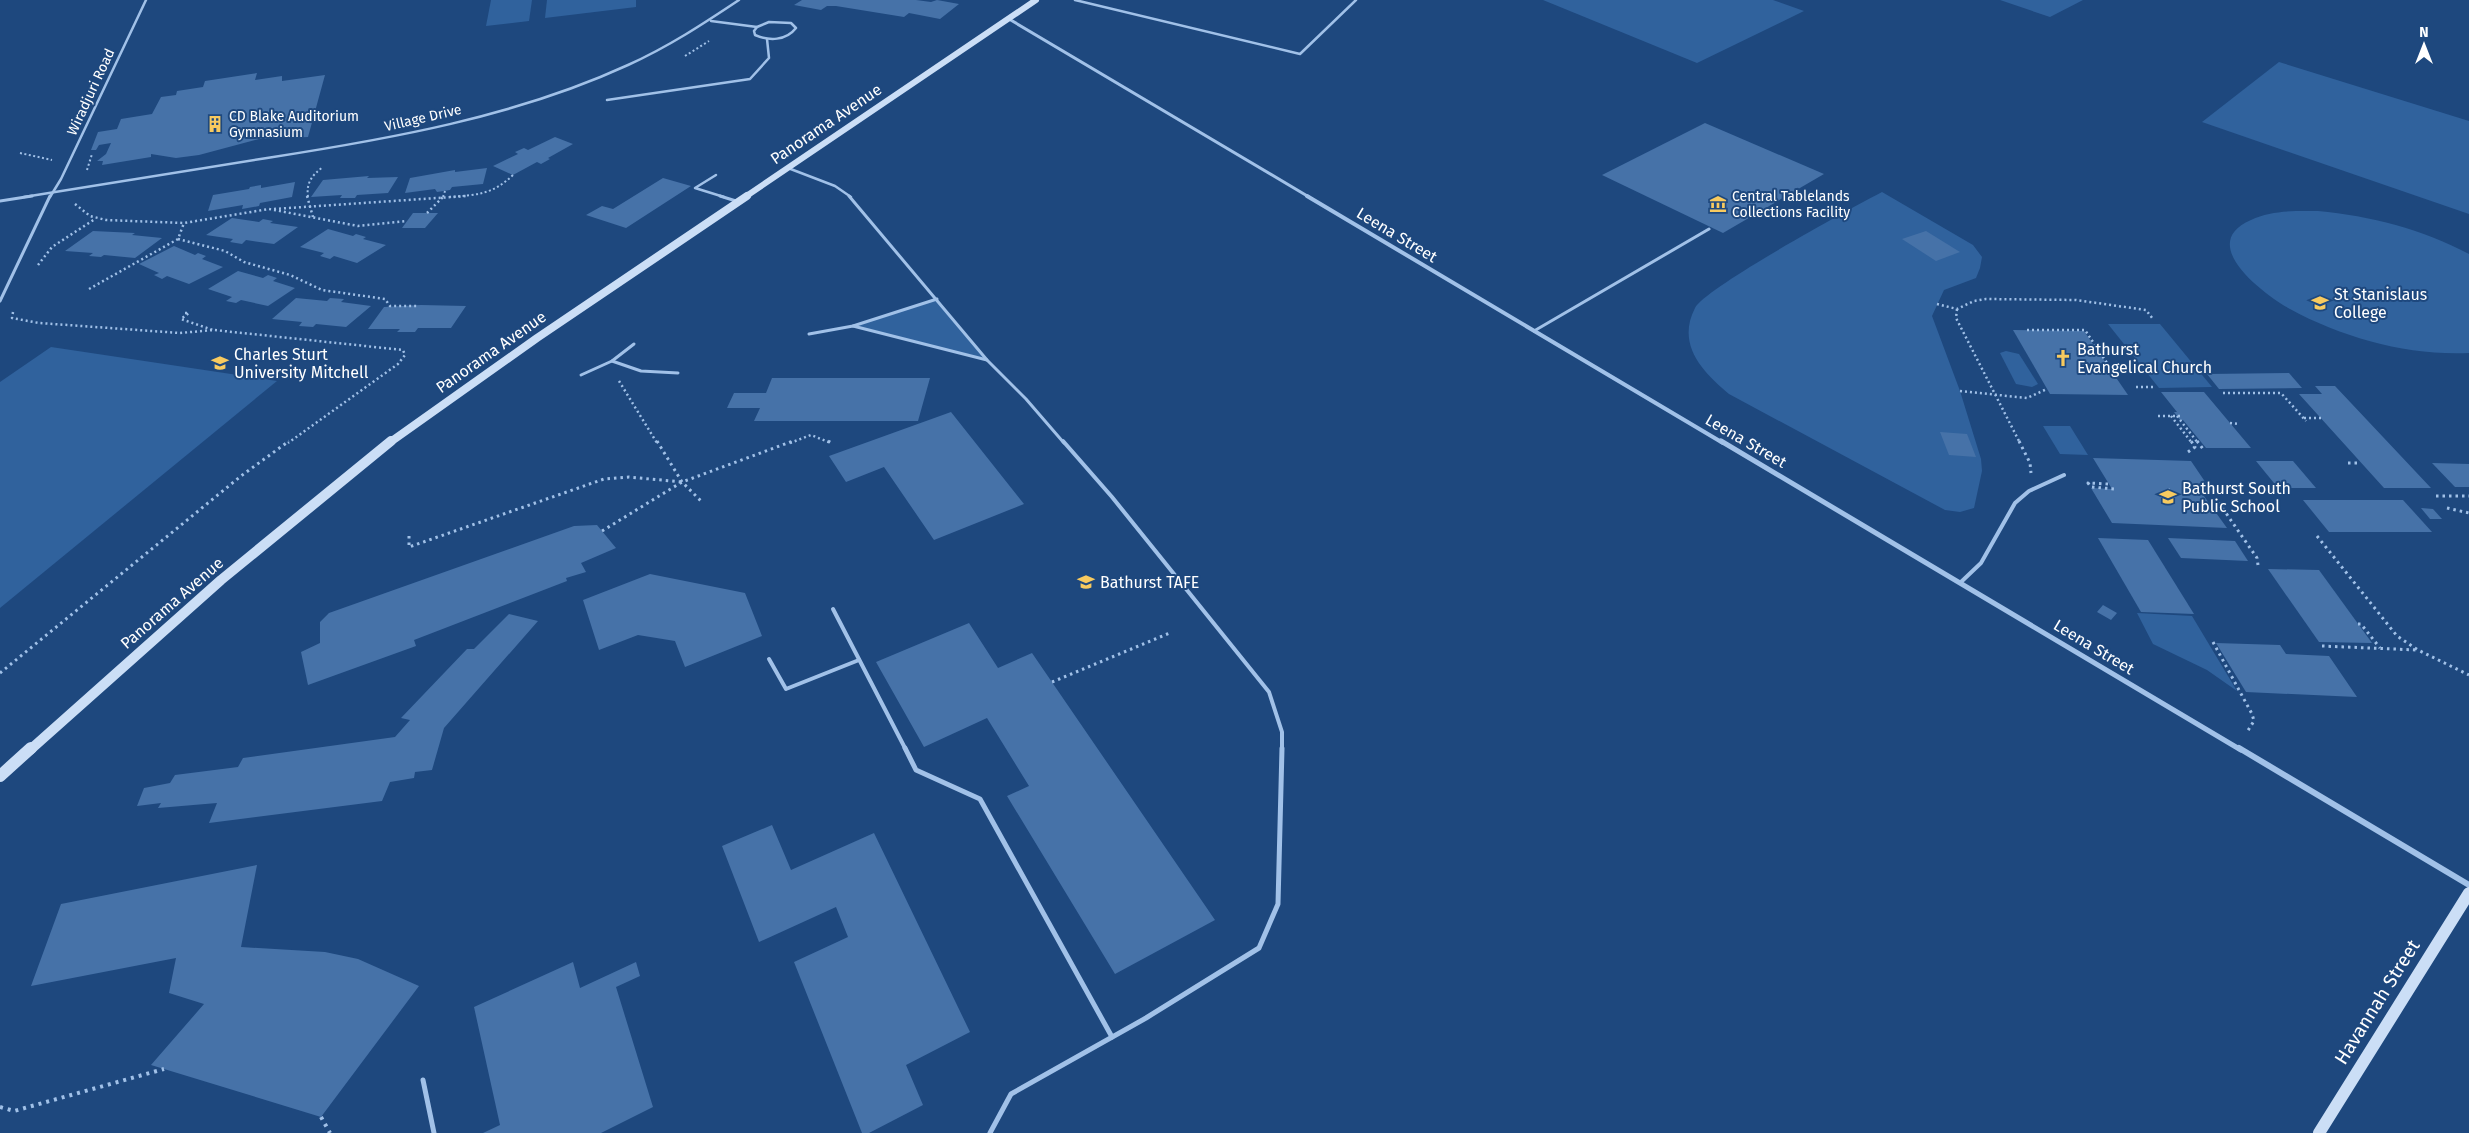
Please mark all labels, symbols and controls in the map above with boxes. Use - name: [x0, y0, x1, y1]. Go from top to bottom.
- north arrow: [2399, 20, 2449, 70]
- text: N: [2419, 24, 2429, 41]
- street label: Wiradjuri Road: [63, 46, 119, 138]
- street label: Panorama Avenue: [767, 80, 885, 168]
- street label: Village Drive: [383, 101, 463, 135]
- place label: CD Blake Auditorium Gymnasium: [229, 108, 359, 141]
- building icon: CD Blake Auditorium Gymnasium: [205, 114, 225, 134]
- place label: Central Tablelands Collections Facility: [1732, 188, 1850, 221]
- museum icon: Central Tablelands Collections Facility: [1708, 194, 1728, 214]
- street label: Leena Street: [1353, 203, 1441, 267]
- place label: St Stanislaus College: [2334, 285, 2427, 322]
- school or university icon: St Stanislaus College: [2310, 293, 2330, 313]
- street label: Panorama Avenue: [432, 307, 550, 397]
- place label: Bathurst Evangelical Church: [2077, 340, 2212, 377]
- place label: Charles Sturt University Mitchell: [234, 345, 369, 382]
- church icon: Bathurst Evangelical Church: [2053, 348, 2073, 368]
- school or university icon: Charles Sturt University Mitchell: [210, 353, 230, 373]
- street label: Leena Street: [1702, 410, 1790, 472]
- place label: Bathurst South Public School: [2182, 479, 2291, 516]
- school or university icon: Bathurst South Public School: [2158, 487, 2178, 507]
- street label: Panorama Avenue: [117, 553, 227, 653]
- school or university icon: Bathurst TAFE: [1076, 572, 1096, 592]
- place label: Bathurst TAFE: [1100, 573, 1199, 592]
- street label: Leena Street: [2050, 615, 2138, 679]
- street label: Havannah Street: [2329, 935, 2425, 1069]

